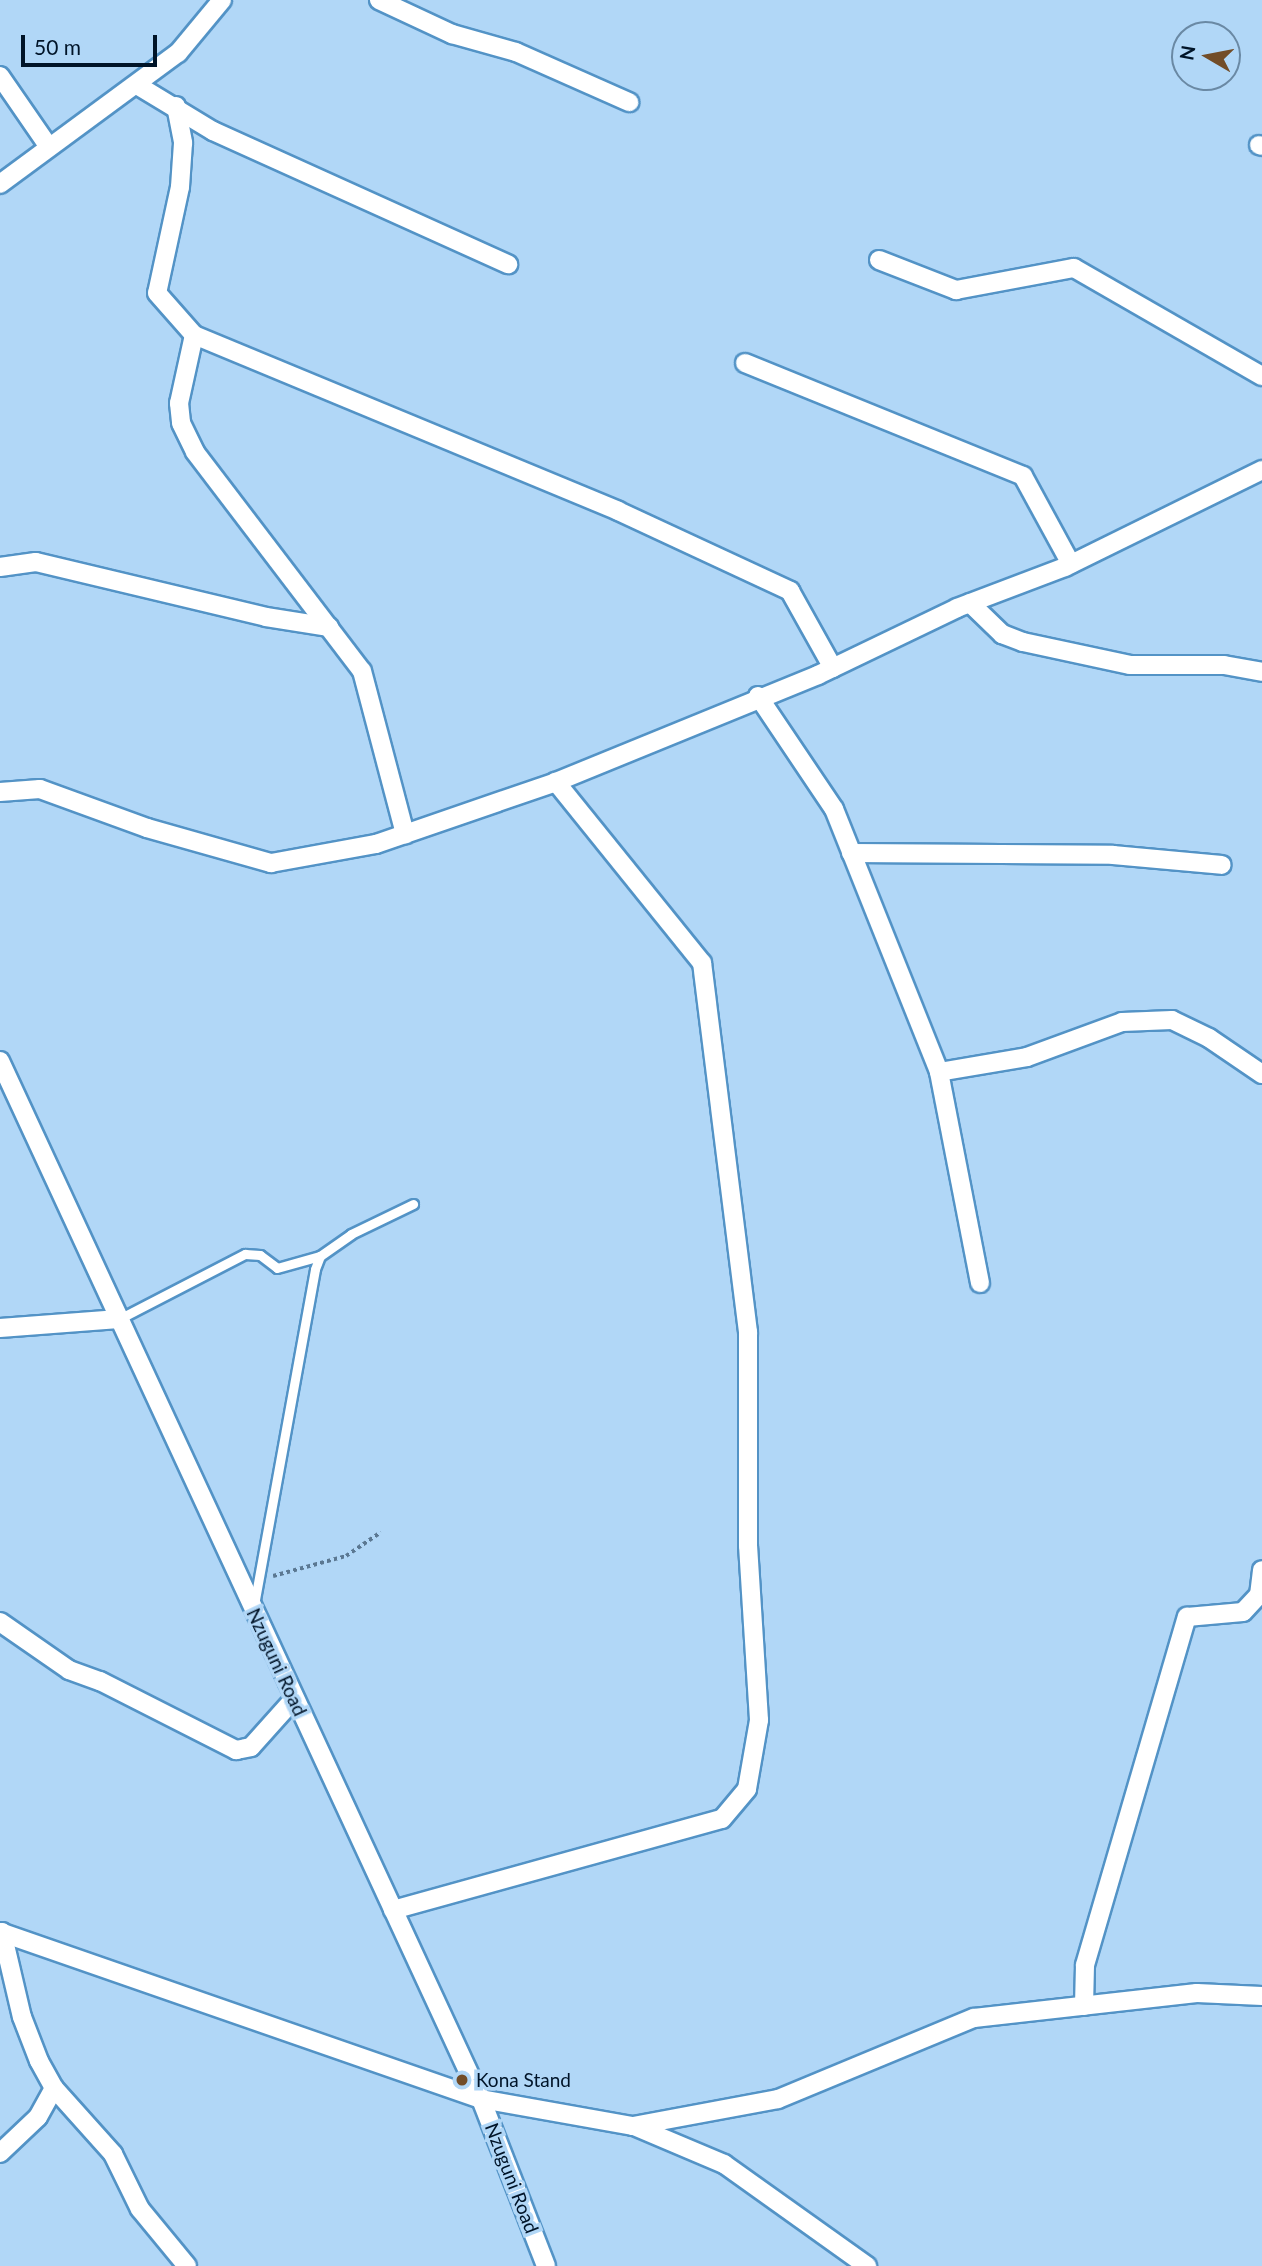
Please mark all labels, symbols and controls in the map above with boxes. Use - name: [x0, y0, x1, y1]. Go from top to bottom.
- scale bar: [24, 21, 161, 65]
- north arrow: [1171, 21, 1241, 91]
- text: 50 m: [34, 34, 81, 59]
- text: N: [1174, 43, 1199, 62]
- street label: Nzuguni Road: [242, 1605, 312, 1719]
- place label: Kona Stand: [476, 2069, 571, 2091]
- marker: Kona Stand: [454, 2072, 470, 2088]
- street label: Nzuguni Road: [481, 2120, 543, 2236]

